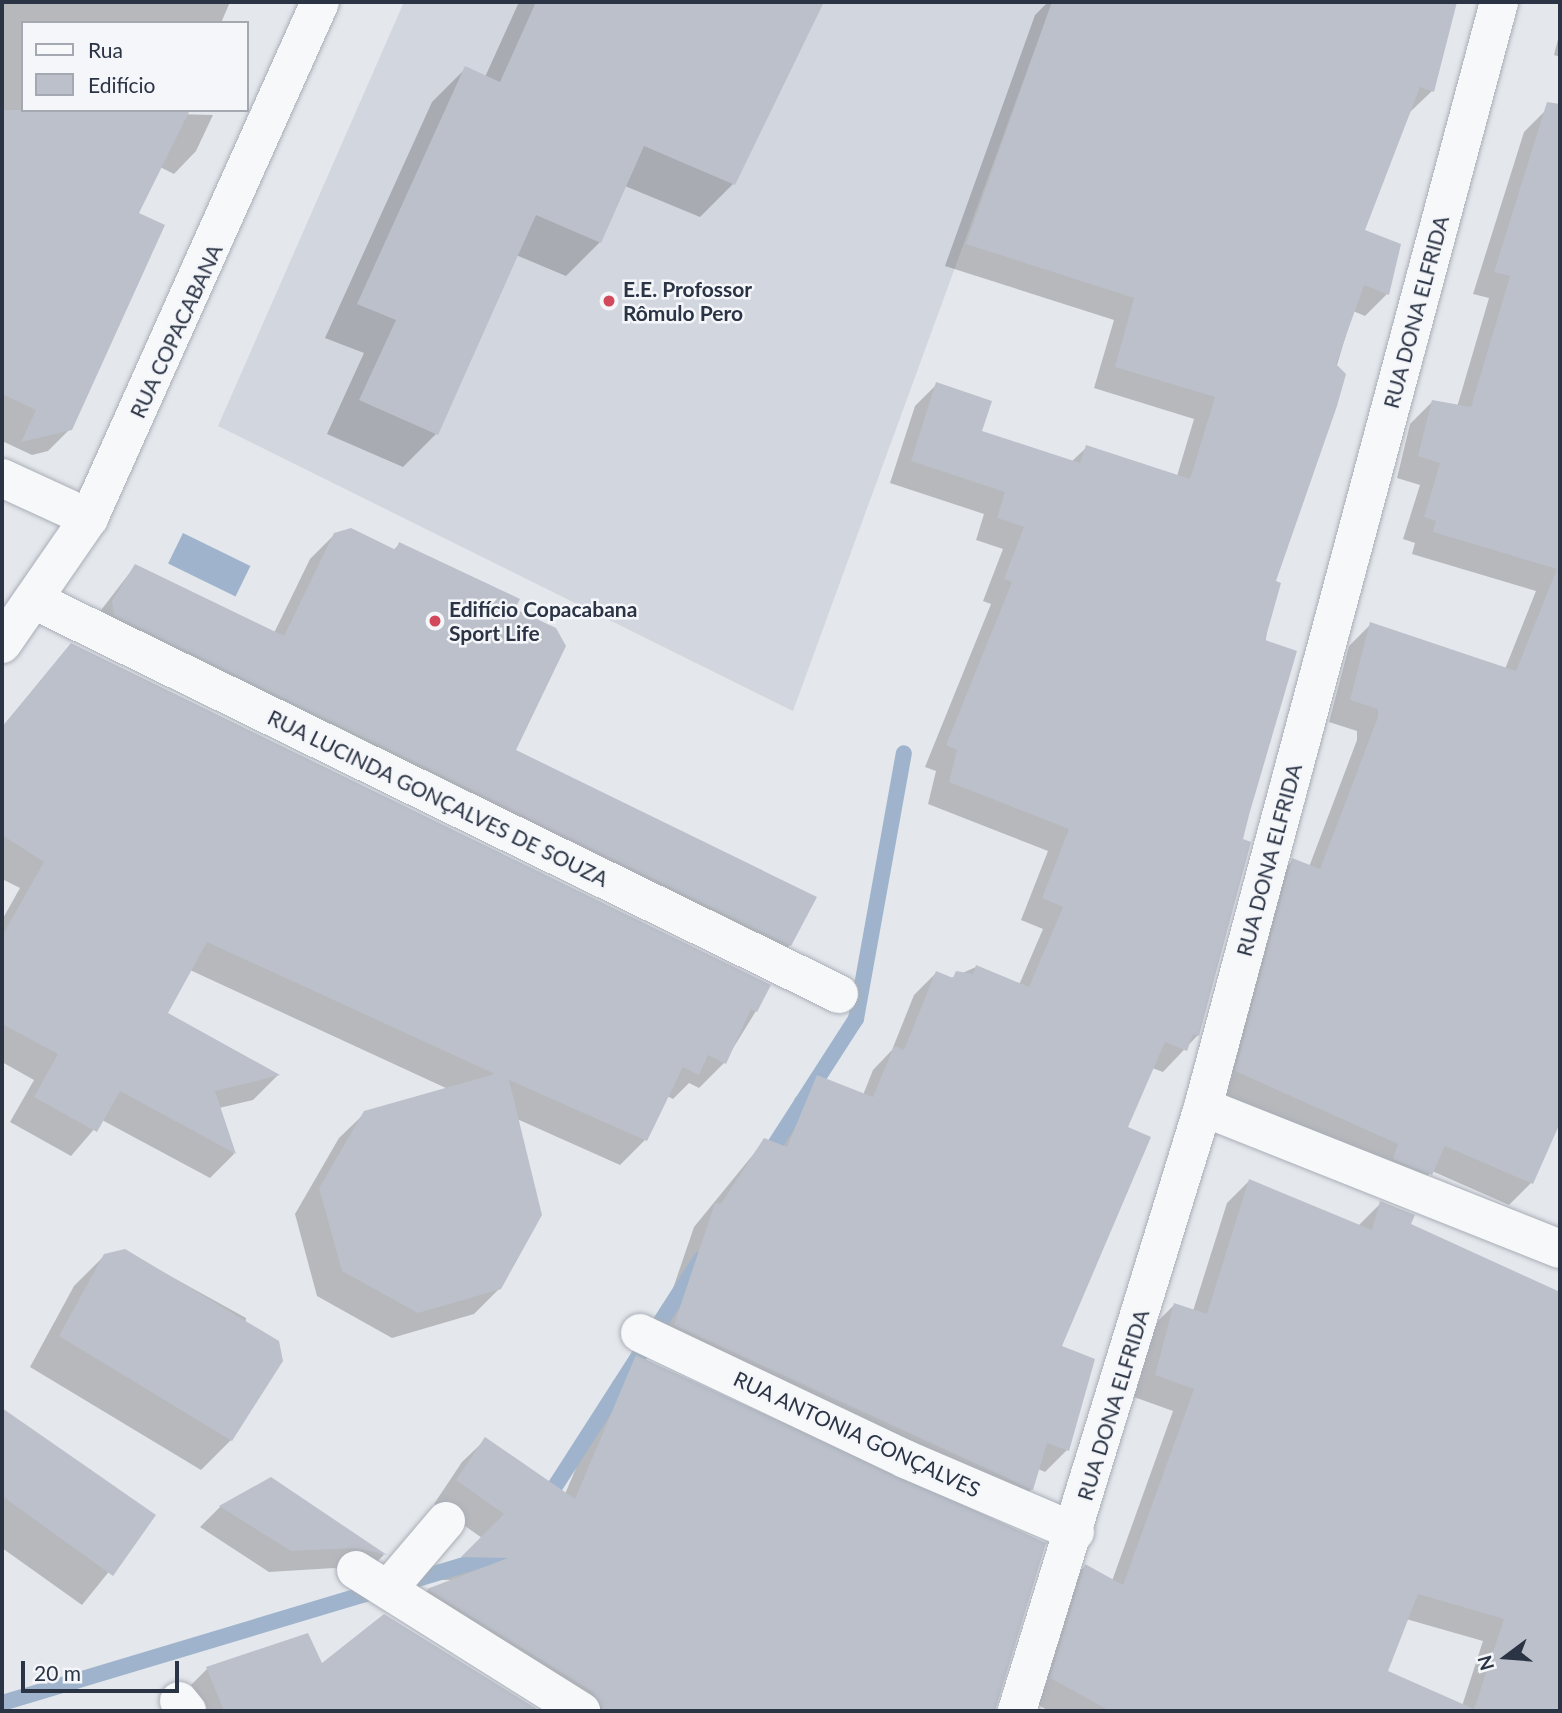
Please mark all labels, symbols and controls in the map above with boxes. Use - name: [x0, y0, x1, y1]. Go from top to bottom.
- legend: [21, 21, 248, 112]
- text: Rua: [88, 37, 123, 62]
- text: Edifício: [88, 72, 155, 97]
- street label: RUA DONA ELFRIDA: [1378, 212, 1454, 412]
- street label: RUA COPACABANA: [124, 240, 228, 422]
- place label: E.E. Profossor Rômulo Pero: [623, 276, 752, 326]
- marker: E.E. Profossor Rômulo Pero: [601, 293, 617, 309]
- place label: Edifício Copacabana Sport Life: [449, 596, 637, 646]
- marker: Edifício Copacabana Sport Life: [427, 613, 443, 629]
- street label: RUA LUCINDA GONÇALVES DE SOUZA: [263, 704, 613, 892]
- street label: RUA DONA ELFRIDA: [1231, 760, 1307, 960]
- street label: RUA DONA ELFRIDA: [1072, 1306, 1154, 1504]
- street label: RUA ANTONIA GONÇALVES: [729, 1365, 985, 1503]
- north arrow: [1471, 1622, 1541, 1692]
- scale bar: [24, 1646, 182, 1690]
- text: N: [1472, 1653, 1498, 1673]
- text: 20 m: [34, 1660, 81, 1685]

